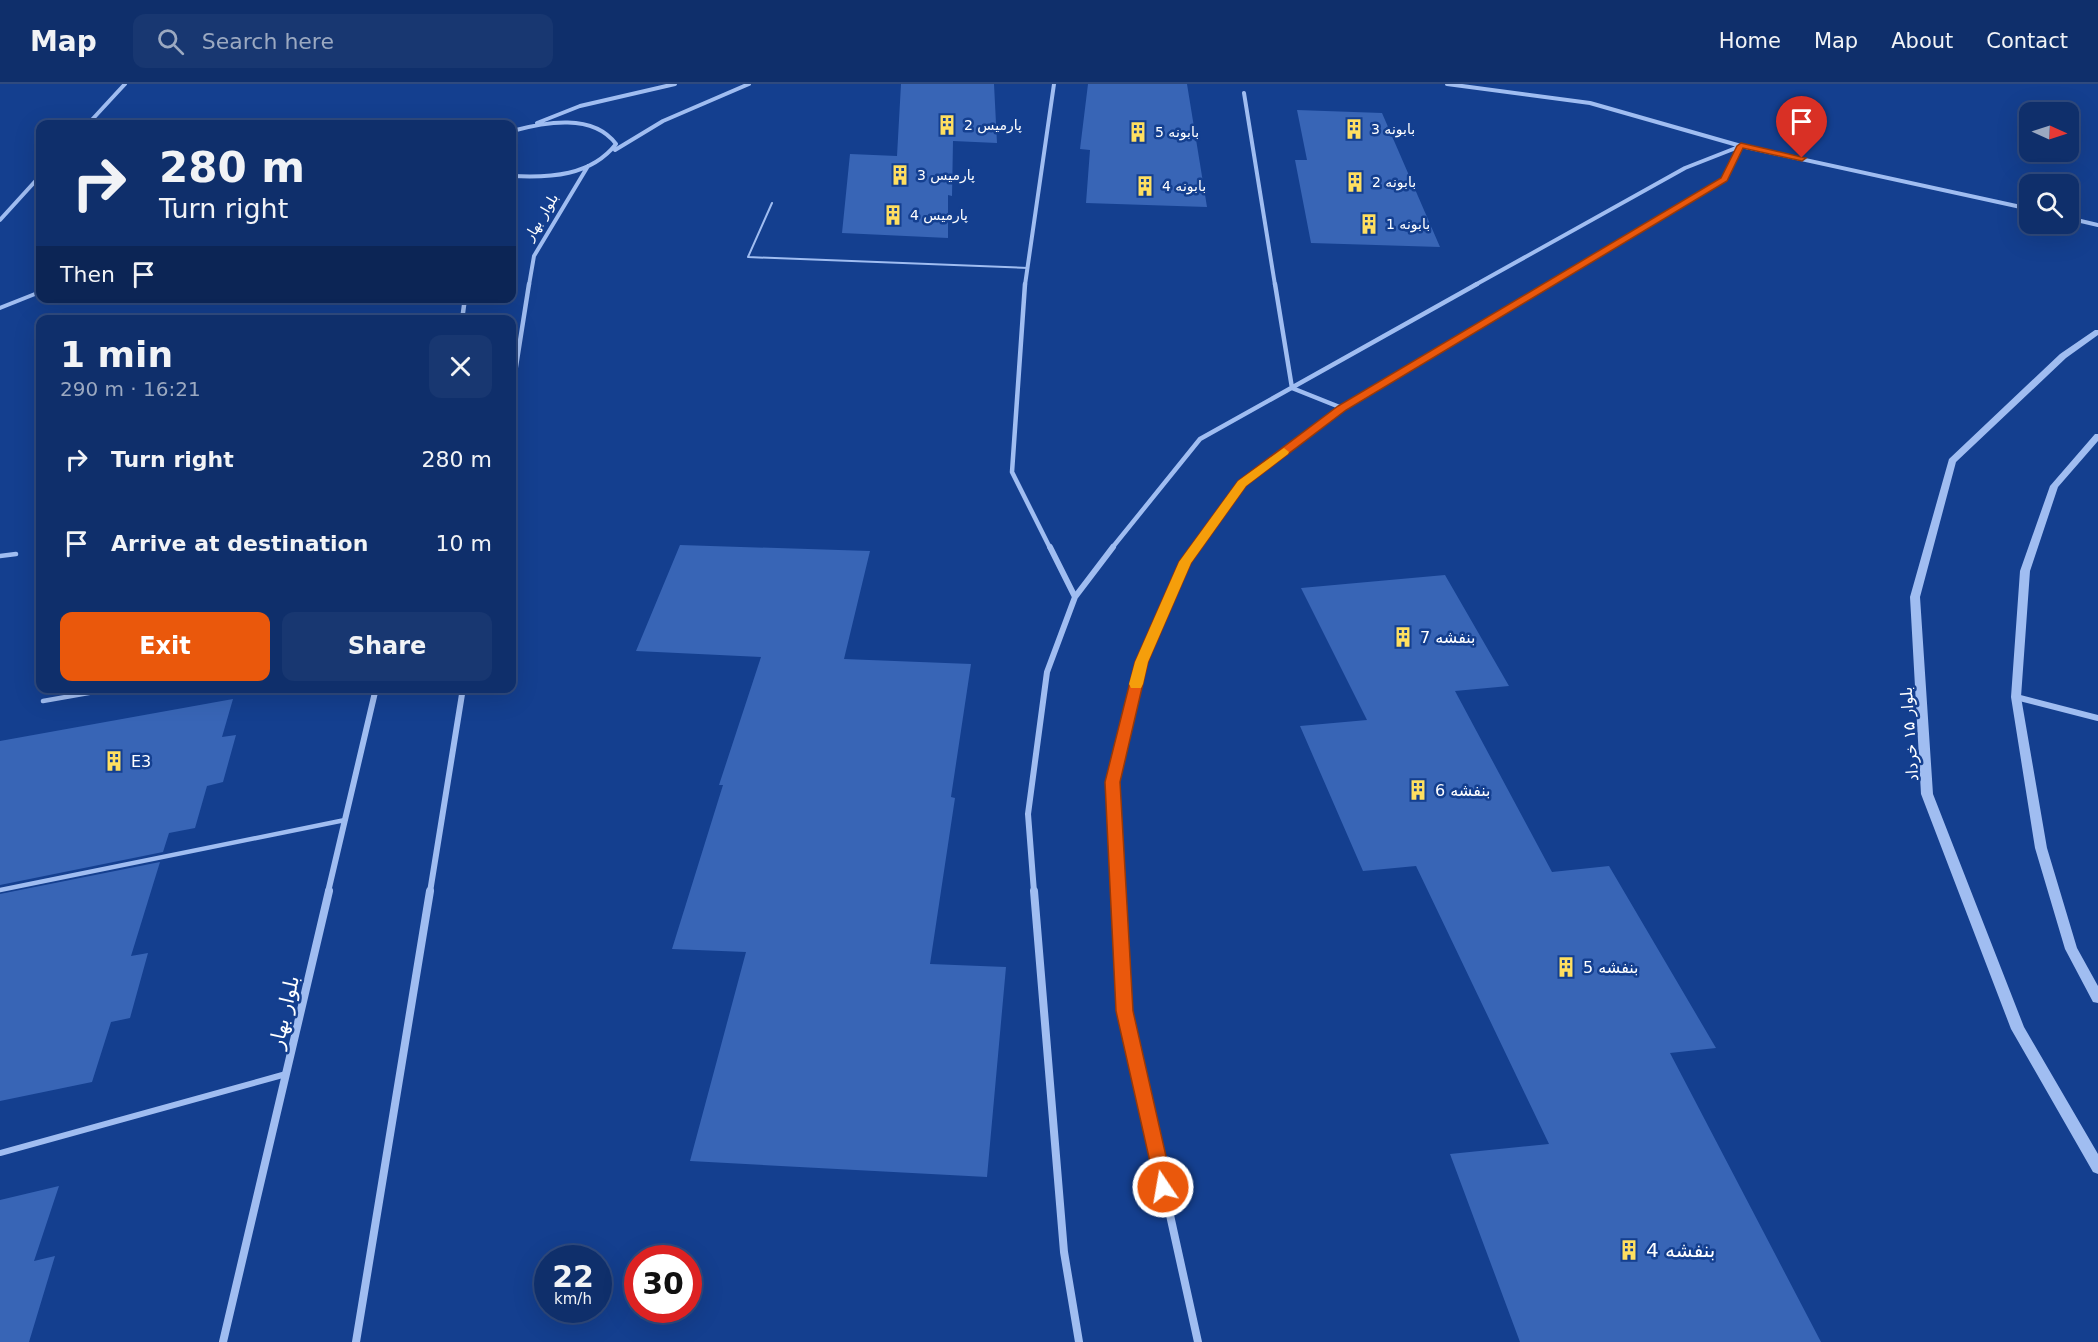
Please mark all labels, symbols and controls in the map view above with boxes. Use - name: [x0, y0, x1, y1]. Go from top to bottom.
- search box: [133, 14, 553, 68]
- text: Map: [30, 25, 97, 58]
- icon: search: [154, 25, 187, 58]
- text: Search here: [202, 29, 334, 54]
- text: Home: [1719, 29, 1781, 53]
- text: Map: [1814, 29, 1858, 53]
- text: About: [1891, 29, 1953, 53]
- text: Contact: [1986, 29, 2068, 53]
- pin: [1776, 96, 1827, 158]
- north arrow: [2019, 102, 2079, 162]
- map controls: [2019, 102, 2079, 234]
- icon: arrive: [1785, 105, 1818, 138]
- building icon: پارمیس 2: [935, 113, 959, 137]
- place label: پارمیس 2: [964, 117, 1022, 134]
- building icon: بابونه 3: [1342, 117, 1366, 141]
- building icon: بابونه 5: [1126, 120, 1150, 144]
- place label: بابونه 3: [1371, 121, 1415, 138]
- place label: بابونه 5: [1155, 124, 1199, 141]
- text: 280 m: [159, 143, 305, 192]
- icon: right: [60, 144, 138, 222]
- building icon: پارمیس 3: [888, 163, 912, 187]
- place label: پارمیس 3: [917, 167, 975, 184]
- building icon: بابونه 2: [1343, 170, 1367, 194]
- building icon: بابونه 4: [1133, 174, 1157, 198]
- place label: بابونه 2: [1372, 174, 1416, 191]
- button: search: [2019, 174, 2079, 234]
- place label: بابونه 4: [1162, 178, 1206, 195]
- street label: بلوار بهار: [520, 190, 562, 245]
- text: Turn right: [159, 193, 288, 224]
- building icon: پارمیس 4: [881, 203, 905, 227]
- place label: پارمیس 4: [910, 207, 968, 224]
- building icon: بابونه 1: [1357, 212, 1381, 236]
- place label: بابونه 1: [1386, 216, 1430, 233]
- icon: arrive: [127, 258, 160, 291]
- text: Then: [60, 262, 115, 287]
- text: 1 min: [60, 334, 173, 375]
- button: close: [429, 335, 492, 398]
- text: 290 m · 16:21: [60, 377, 201, 401]
- icon: right: [60, 443, 93, 476]
- text: Turn right: [111, 447, 234, 472]
- text: 280 m: [422, 447, 492, 472]
- icon: arrive: [60, 527, 93, 560]
- text: Arrive at destination: [111, 531, 368, 556]
- text: 10 m: [436, 531, 492, 556]
- button: Exit: [60, 612, 270, 681]
- button: Share: [282, 612, 492, 681]
- building icon: بنفشه 7: [1391, 625, 1415, 649]
- place label: بنفشه 7: [1420, 628, 1476, 647]
- street label: بلوار ۱۵ خرداد: [1897, 686, 1923, 782]
- building icon: E3: [102, 749, 126, 773]
- place label: E3: [131, 752, 151, 771]
- building icon: بنفشه 6: [1406, 778, 1430, 802]
- place label: بنفشه 6: [1435, 781, 1491, 800]
- building icon: بنفشه 5: [1554, 955, 1578, 979]
- place label: بنفشه 5: [1583, 958, 1639, 977]
- street label: بلوار بهار: [264, 973, 304, 1052]
- position arrow: [1131, 1155, 1195, 1219]
- building icon: بنفشه 4: [1617, 1238, 1641, 1262]
- place label: بنفشه 4: [1646, 1238, 1715, 1262]
- speed limit sign: 30: [624, 1245, 702, 1323]
- text: 22: [552, 1259, 594, 1294]
- text: km/h: [554, 1290, 592, 1308]

